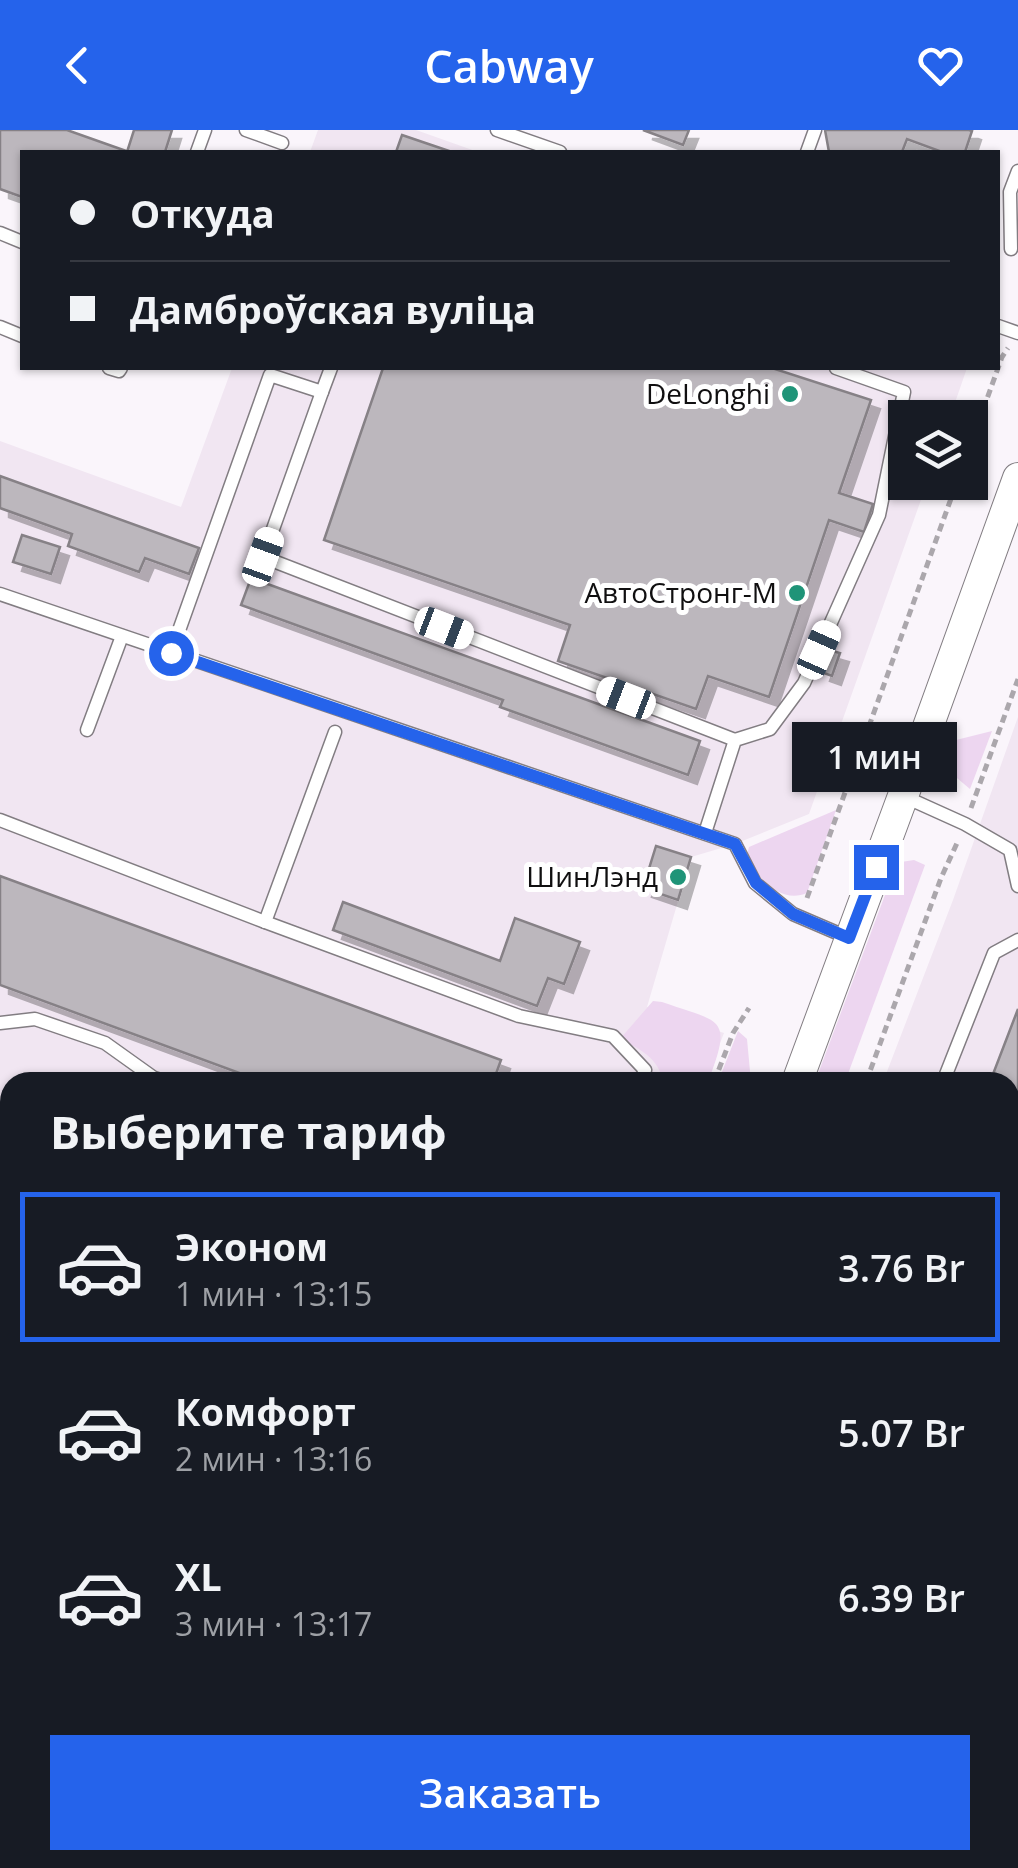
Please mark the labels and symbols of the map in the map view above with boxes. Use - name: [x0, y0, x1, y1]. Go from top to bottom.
- place label: DeLonghi: [646, 374, 770, 412]
- marker: DeLonghi: [779, 383, 801, 405]
- car: [239, 524, 287, 590]
- place label: АвтоСтронг-М: [584, 573, 777, 611]
- marker: АвтоСтронг-М: [786, 582, 808, 604]
- car: [411, 603, 477, 653]
- car: [793, 616, 845, 684]
- route start: [149, 631, 194, 676]
- car: [593, 673, 659, 723]
- callout: 1 мин: [794, 722, 958, 792]
- route end: [854, 845, 899, 890]
- place label: ШинЛэнд: [526, 857, 658, 895]
- marker: ШинЛэнд: [667, 866, 689, 888]

